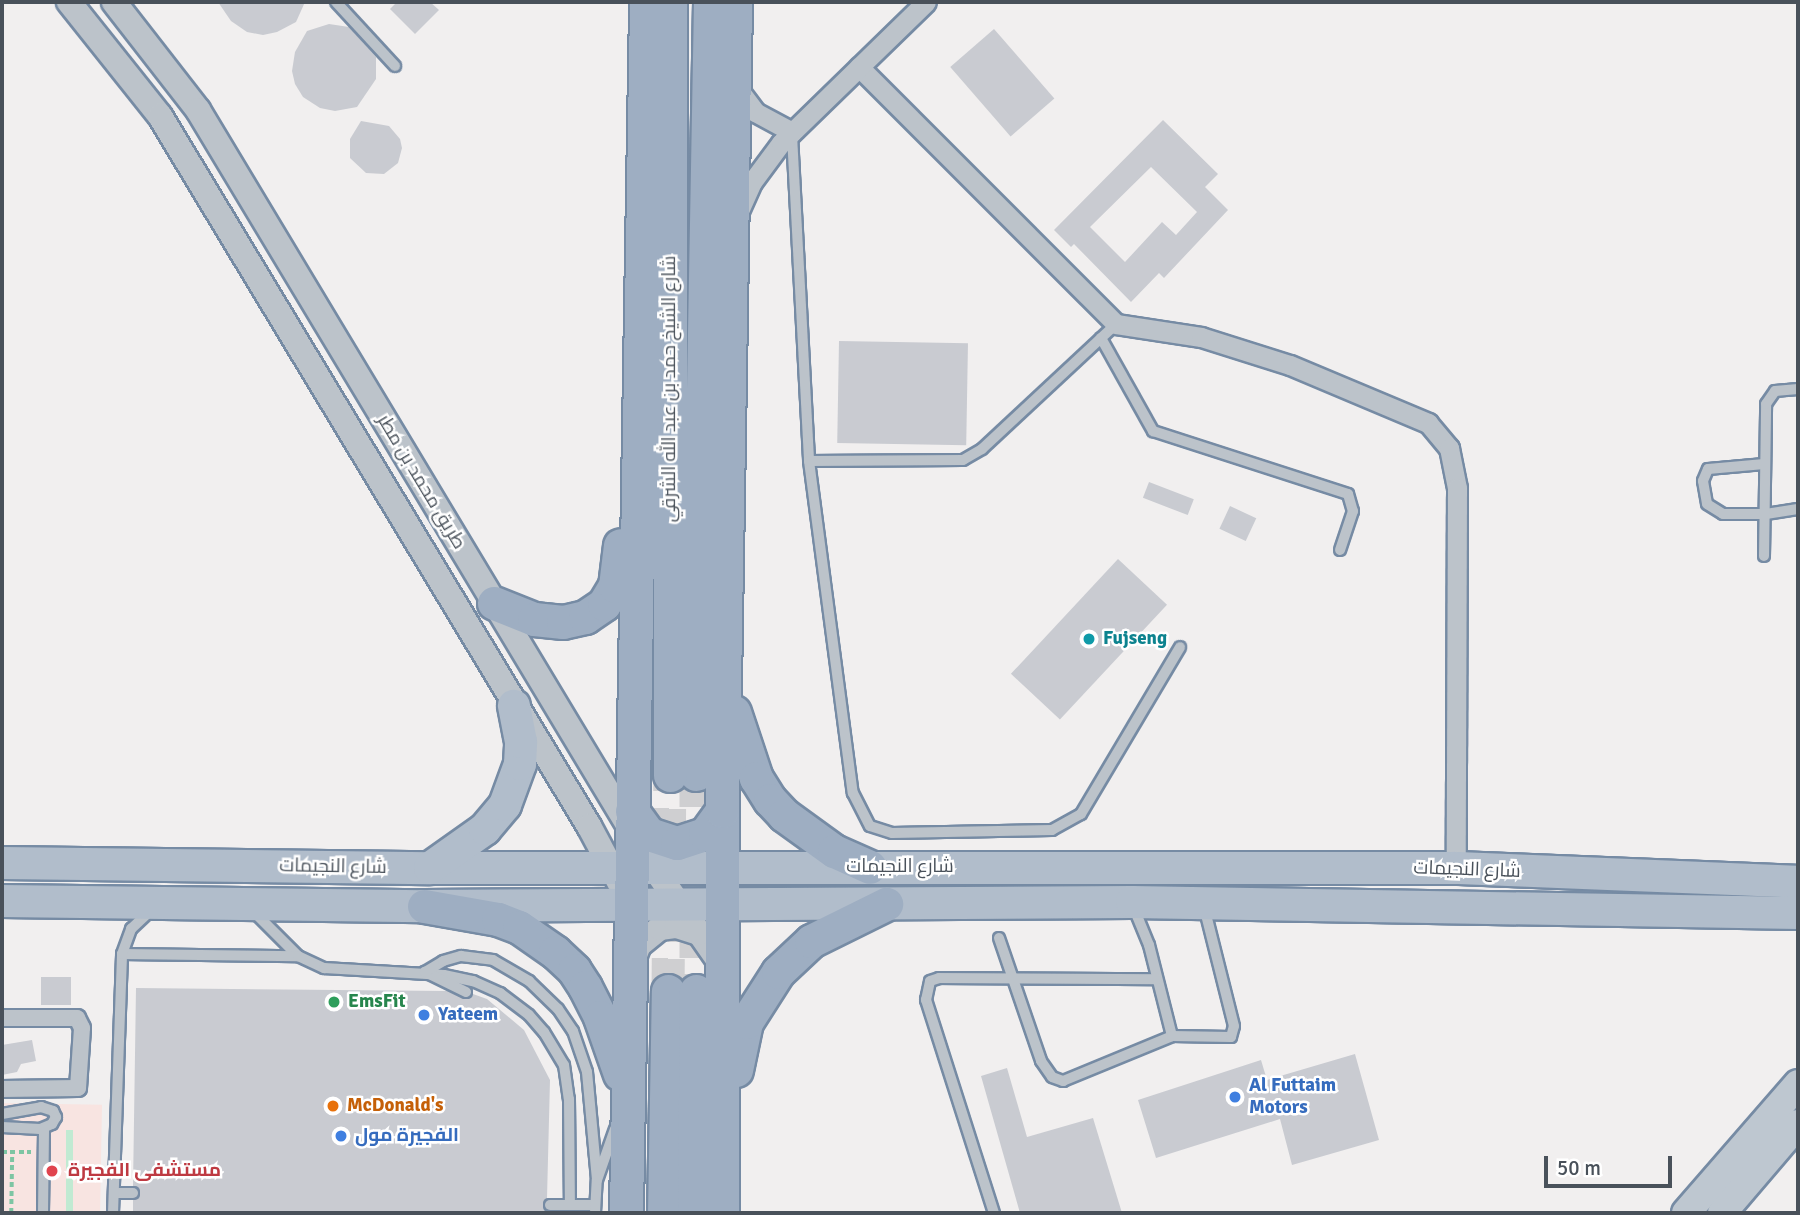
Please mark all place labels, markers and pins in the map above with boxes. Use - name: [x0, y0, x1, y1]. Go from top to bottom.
- place label: Fujseng: [1103, 628, 1167, 650]
- marker: Fujseng: [1081, 631, 1097, 647]
- place label: EmsFit: [348, 991, 406, 1013]
- marker: EmsFit: [326, 994, 342, 1010]
- place label: Yateem: [438, 1004, 498, 1026]
- marker: Yateem: [416, 1007, 432, 1023]
- place label: Al Futtaim Motors: [1249, 1075, 1336, 1119]
- marker: Al Futtaim Motors: [1227, 1089, 1243, 1105]
- place label: McDonald's: [347, 1095, 443, 1117]
- marker: McDonald's: [325, 1098, 341, 1114]
- place label: الفجيرة مول: [355, 1125, 459, 1147]
- marker: الفجيرة مول: [333, 1128, 349, 1144]
- place label: مستشفى الفجيرة: [68, 1160, 221, 1182]
- marker: مستشفى الفجيرة: [42, 1161, 62, 1181]

